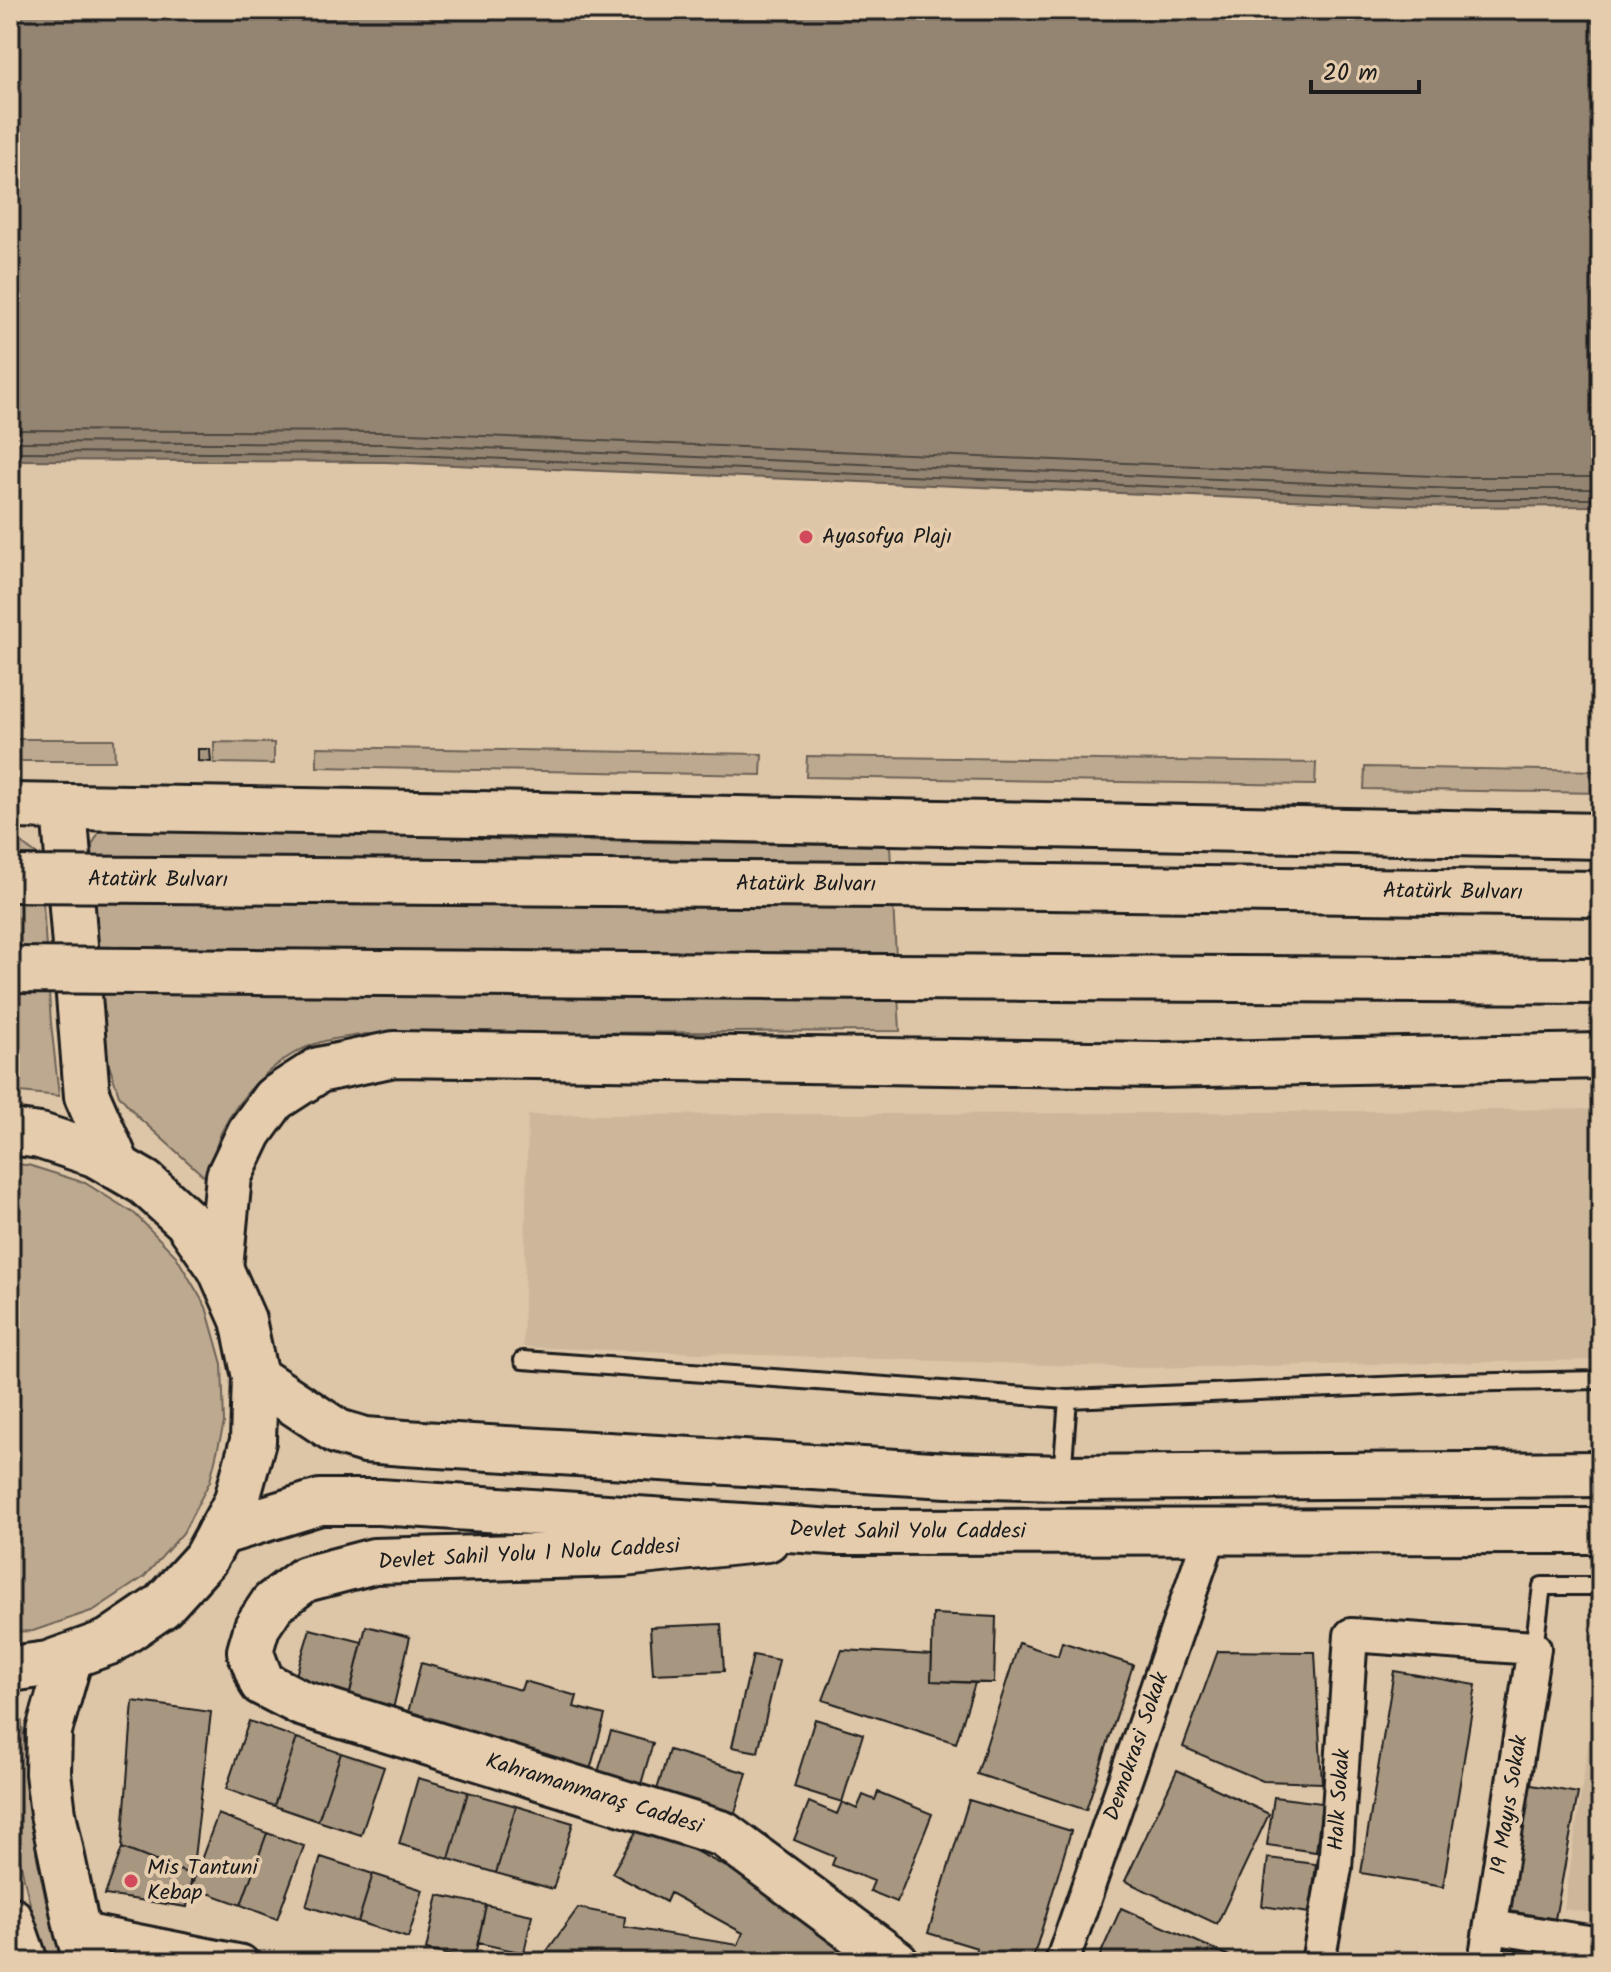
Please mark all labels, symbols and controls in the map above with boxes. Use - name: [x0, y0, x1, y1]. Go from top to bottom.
- scale bar: [1311, 44, 1419, 94]
- text: 20 m: [1323, 54, 1378, 93]
- place label: Ayasofya Plajı: [822, 520, 952, 555]
- marker: Ayasofya Plajı: [797, 528, 815, 546]
- street label: Atatürk Bulvarı: [88, 862, 228, 898]
- street label: Atatürk Bulvarı: [736, 867, 876, 902]
- street label: Atatürk Bulvarı: [1383, 874, 1523, 911]
- street label: Devlet Sahil Yolu Caddesi: [788, 1512, 1027, 1550]
- street label: Devlet Sahil Yolu 1 Nolu Caddesi: [377, 1530, 681, 1580]
- street label: Demokrasi Sokak: [1095, 1667, 1179, 1826]
- street label: 19 Mayıs Sokak: [1482, 1732, 1538, 1877]
- street label: Kahramanmaraş Caddesi: [481, 1744, 708, 1844]
- street label: Halk Sokak: [1319, 1747, 1361, 1852]
- place label: Mis Tantuni Kebap: [147, 1851, 258, 1911]
- marker: Mis Tantuni Kebap: [122, 1872, 140, 1890]

